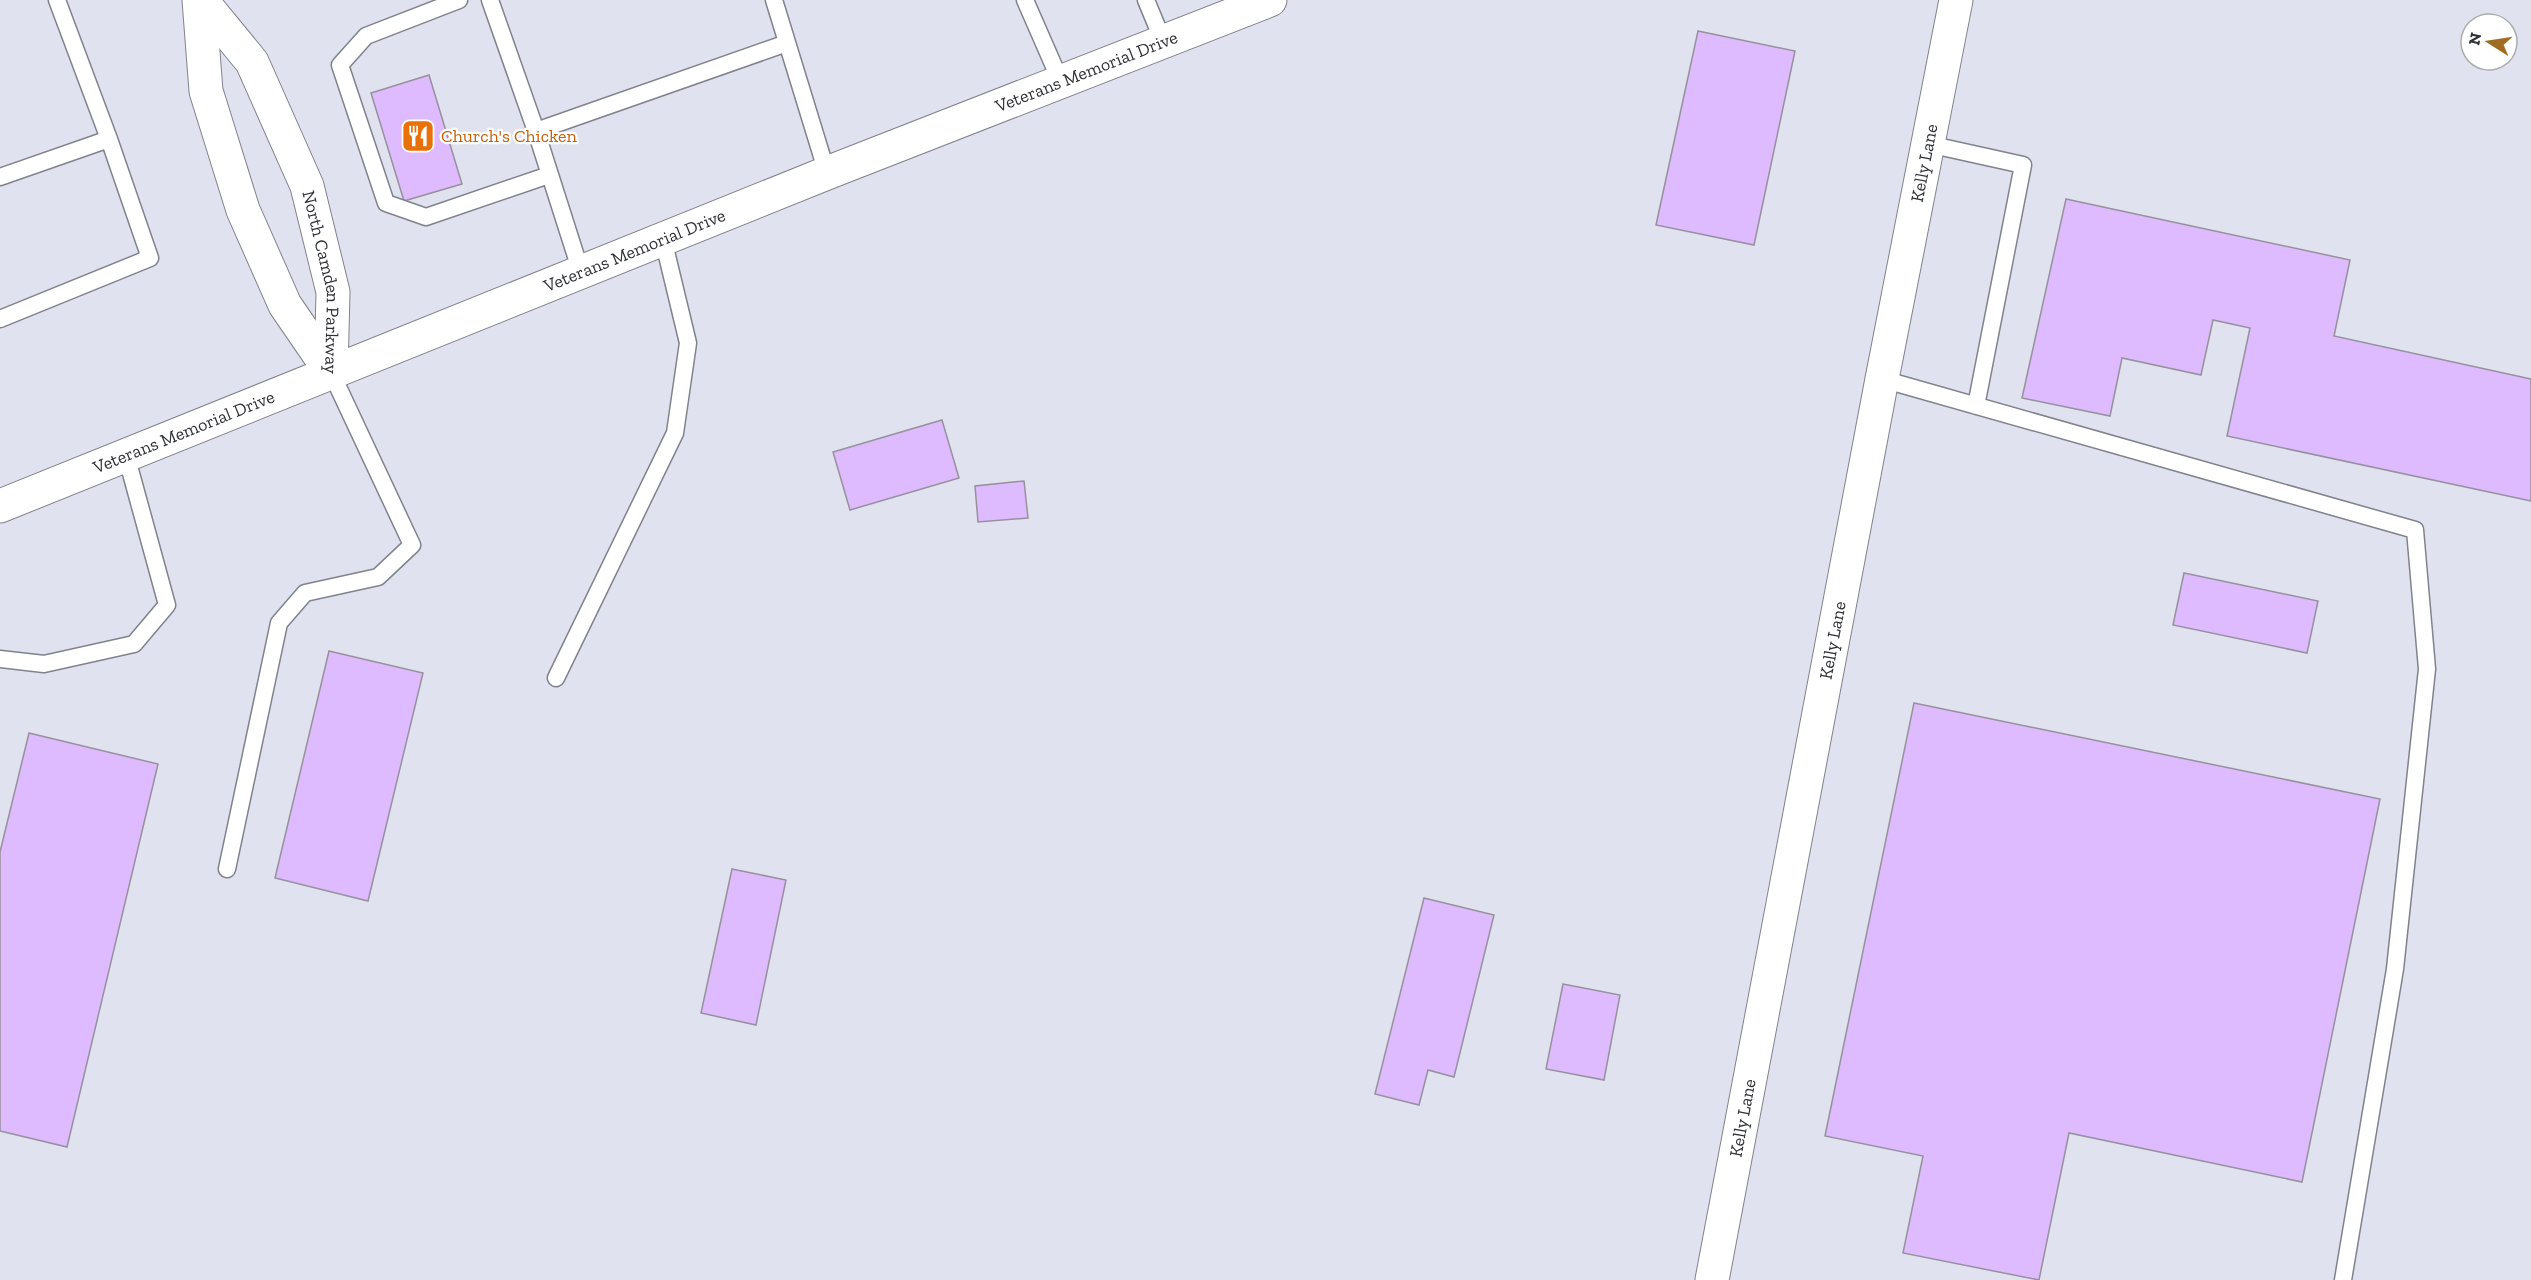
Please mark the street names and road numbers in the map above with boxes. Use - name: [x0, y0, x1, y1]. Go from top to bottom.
- street label: Veterans Memorial Drive: [991, 26, 1181, 118]
- street label: Kelly Lane: [1906, 122, 1943, 204]
- street label: North Camden Parkway: [298, 188, 344, 375]
- street label: Veterans Memorial Drive: [539, 204, 729, 297]
- street label: Veterans Memorial Drive: [89, 386, 278, 479]
- street label: Kelly Lane: [1815, 599, 1851, 681]
- street label: Kelly Lane: [1724, 1077, 1761, 1159]

